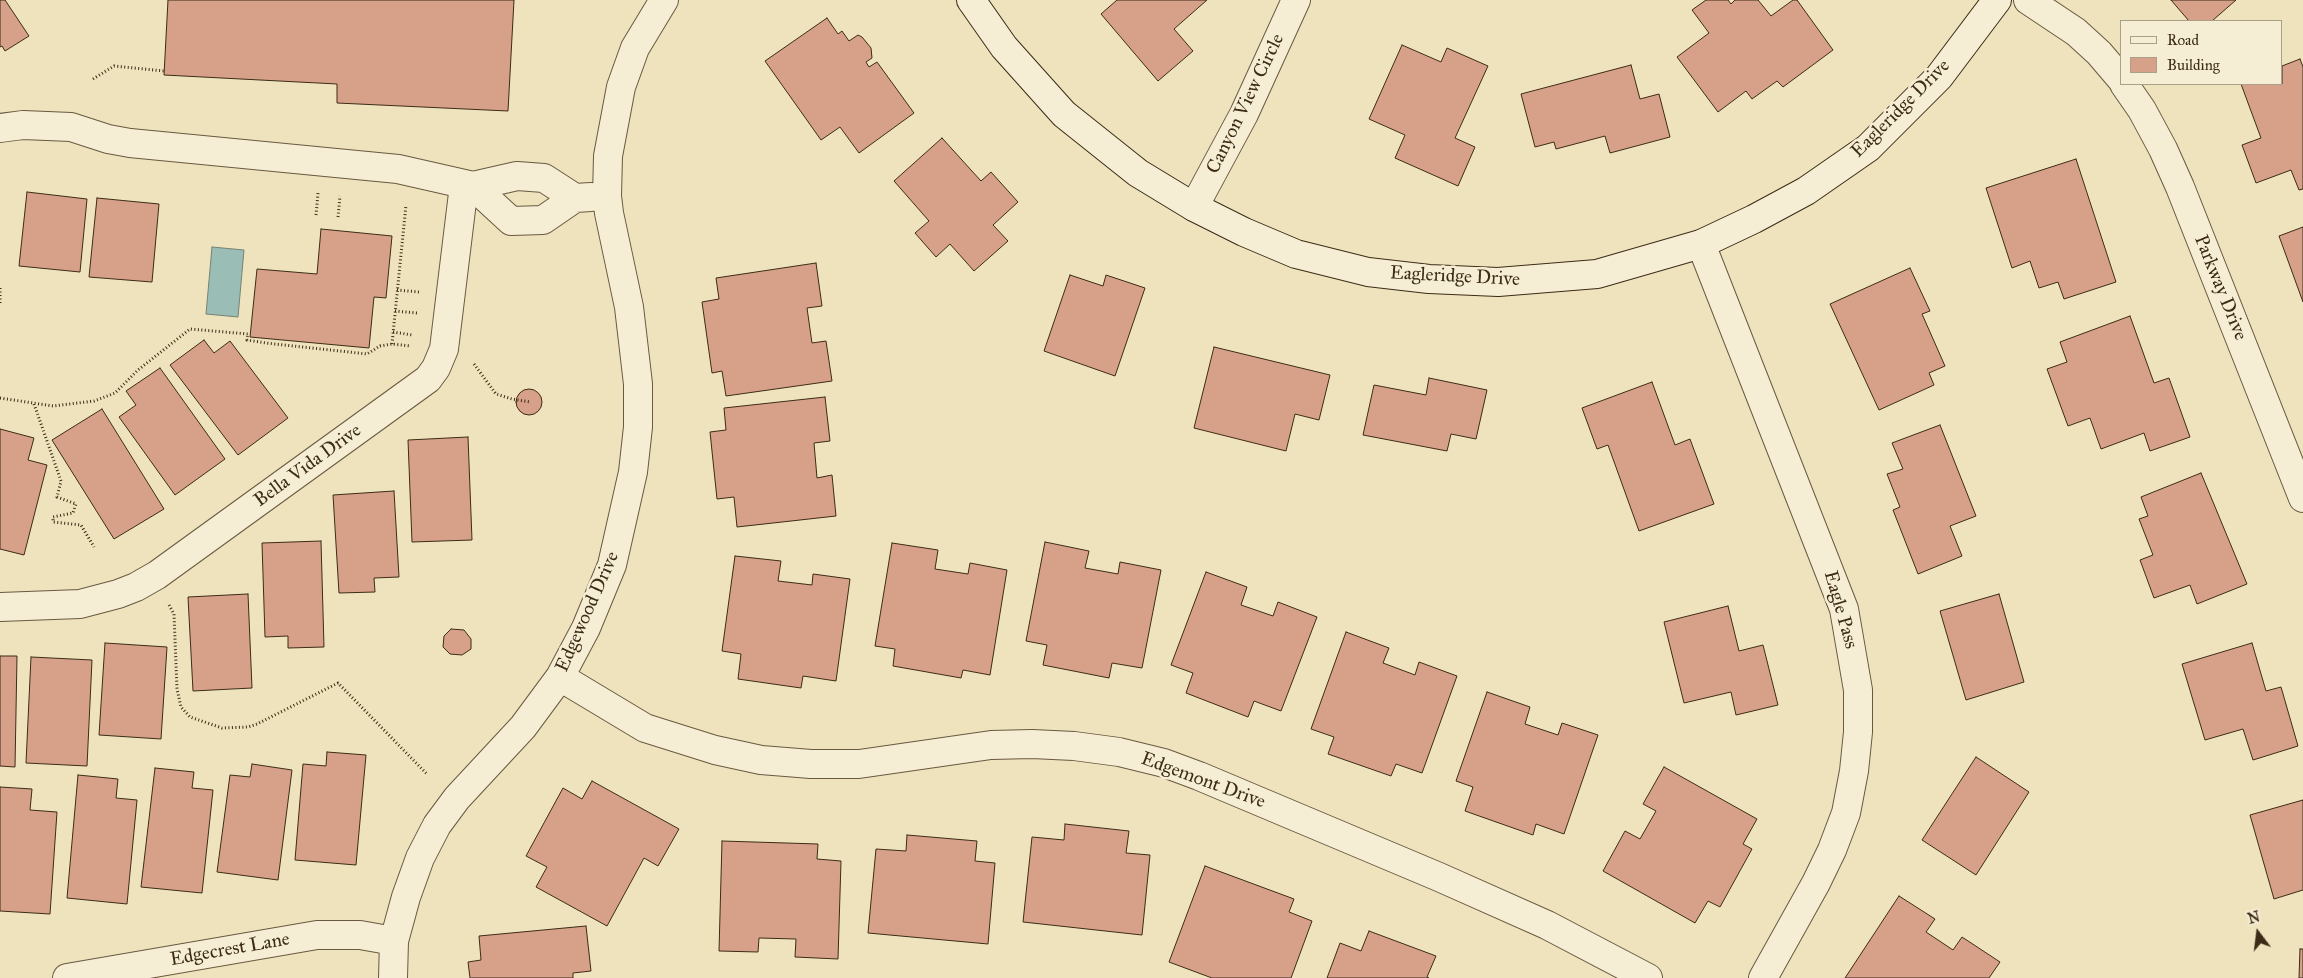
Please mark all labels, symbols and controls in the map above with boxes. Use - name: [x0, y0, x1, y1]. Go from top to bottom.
- legend: [2120, 20, 2283, 85]
- street label: Canyon View Circle: [1202, 30, 1290, 178]
- text: Road: [2167, 31, 2199, 49]
- street label: Eagleridge Drive: [1847, 55, 1955, 163]
- text: Building: [2167, 56, 2220, 74]
- street label: Parkway Drive: [2189, 232, 2251, 344]
- street label: Eagleridge Drive: [1389, 262, 1521, 292]
- street label: Bella Vida Drive: [250, 420, 366, 512]
- street label: Edgewood Drive: [551, 548, 625, 676]
- street label: Eagle Pass: [1818, 568, 1862, 652]
- street label: Edgemont Drive: [1138, 748, 1268, 814]
- north arrow: [2233, 908, 2283, 958]
- text: N: [2246, 908, 2262, 928]
- street label: Edgecrest Lane: [169, 928, 291, 972]

